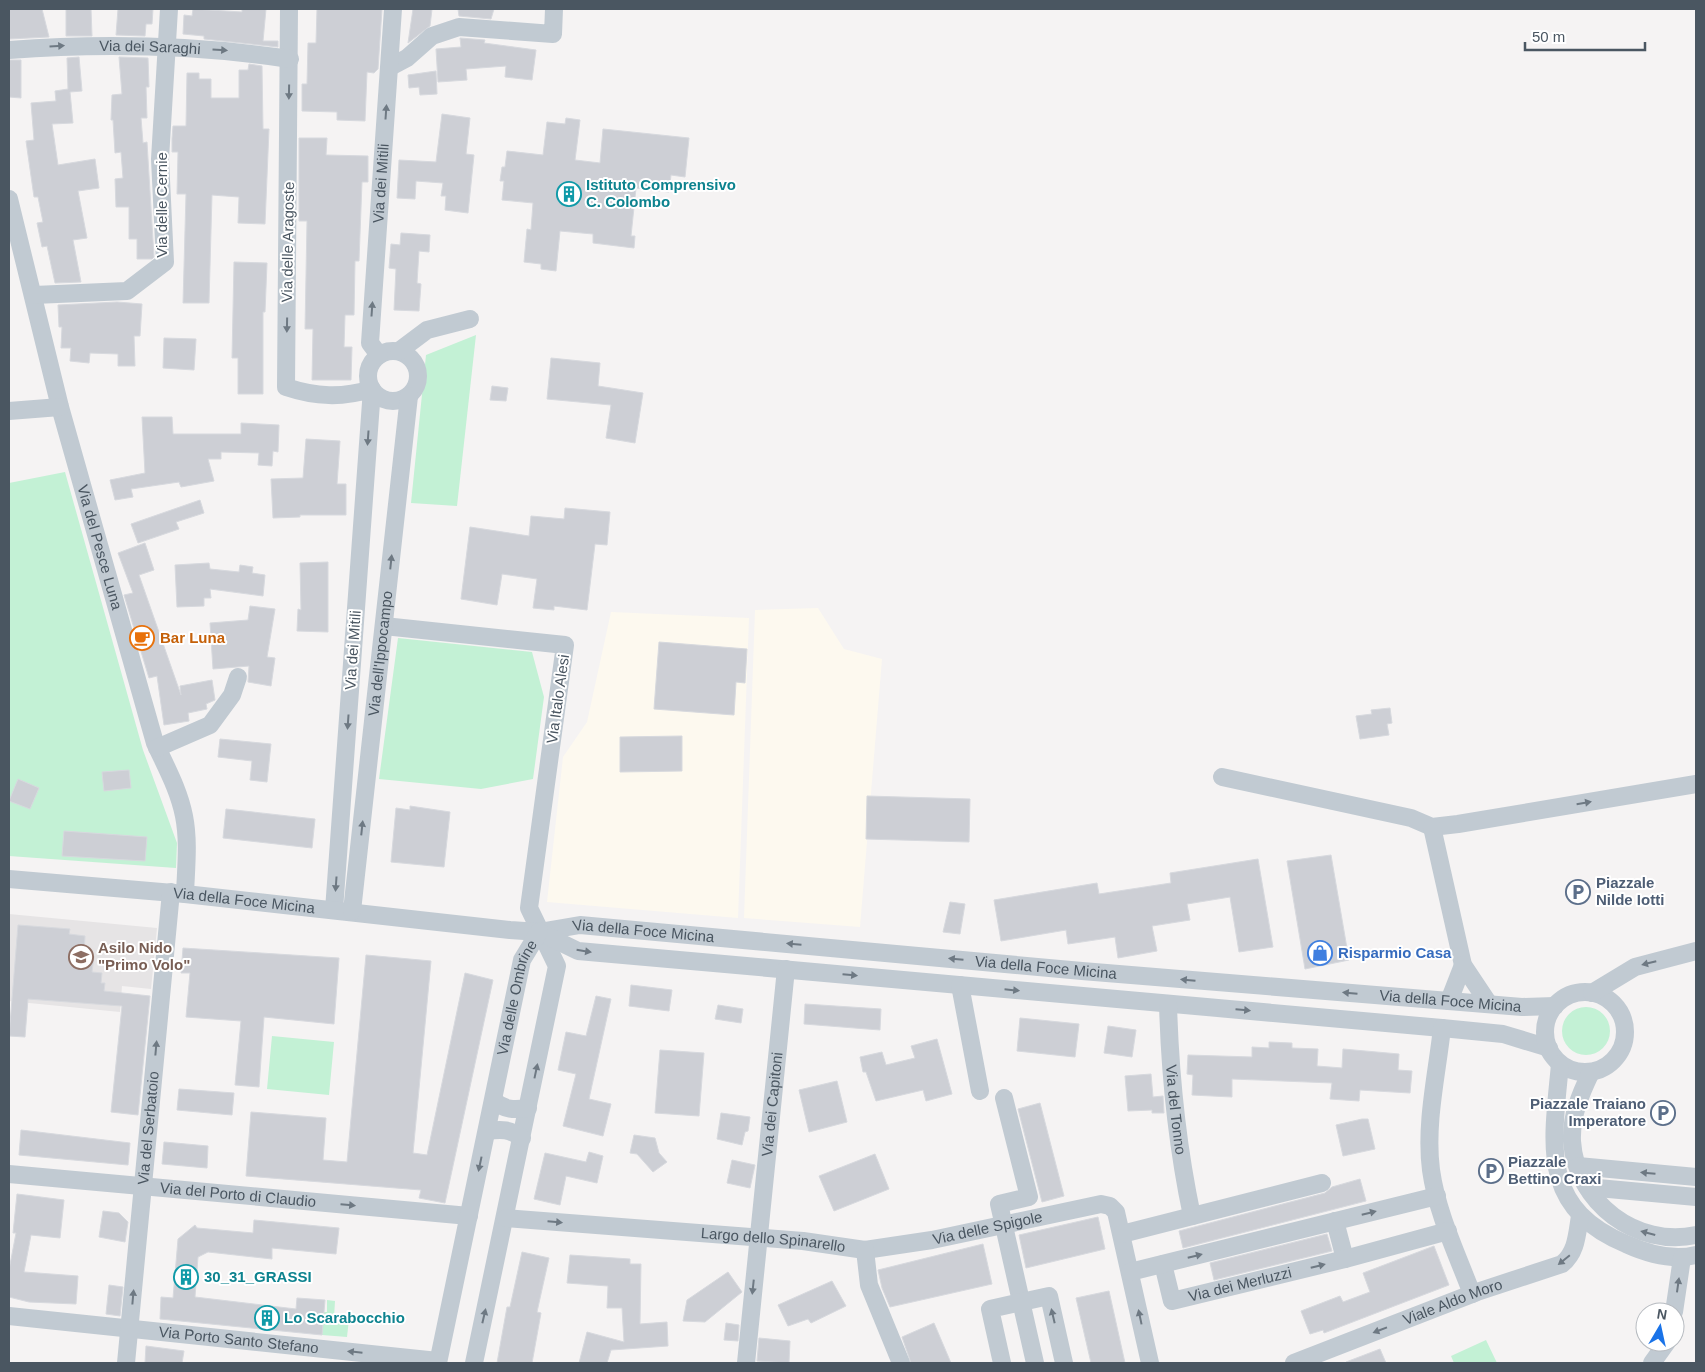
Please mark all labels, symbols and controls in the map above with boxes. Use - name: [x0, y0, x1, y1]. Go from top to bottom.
- scale bar: [1525, 20, 1645, 52]
- text: 50 m: [1532, 28, 1565, 45]
- street label: Via dei Saraghi: [99, 37, 201, 57]
- one-way arrow: [50, 42, 66, 50]
- one-way arrow: [212, 46, 228, 54]
- one-way arrow: [285, 85, 293, 101]
- one-way arrow: [383, 104, 391, 120]
- street label: Via dei Mitili: [369, 143, 392, 224]
- street label: Via delle Cernie: [153, 152, 170, 258]
- place label: Istituto Comprensivo C. Colombo: [586, 176, 736, 210]
- building icon: Istituto Comprensivo C. Colombo: [556, 181, 582, 207]
- street label: Via delle Aragoste: [278, 182, 297, 302]
- one-way arrow: [368, 301, 376, 317]
- one-way arrow: [283, 317, 291, 333]
- one-way arrow: [364, 430, 372, 446]
- street label: Via del Pesce Luna: [74, 483, 126, 612]
- one-way arrow: [387, 554, 395, 570]
- street label: Via dell'Ippocampo: [365, 590, 395, 717]
- street label: Via dei Mitili: [341, 610, 364, 690]
- cafe icon: Bar Luna: [129, 625, 155, 651]
- place label: Bar Luna: [160, 629, 226, 646]
- street label: Via Italo Alesi: [543, 653, 572, 745]
- one-way arrow: [343, 714, 351, 730]
- one-way arrow: [1576, 798, 1592, 806]
- one-way arrow: [358, 819, 366, 835]
- place label: Piazzale Nilde Iotti: [1596, 874, 1664, 908]
- one-way arrow: [332, 876, 340, 892]
- parking icon: Piazzale Nilde Iotti: [1565, 879, 1591, 905]
- street label: Via della Foce Micina: [173, 884, 316, 916]
- street label: Via della Foce Micina: [571, 916, 716, 945]
- street label: Via delle Ombrine: [493, 937, 540, 1057]
- place label: Asilo Nido "Primo Volo": [98, 939, 190, 973]
- one-way arrow: [786, 940, 802, 948]
- shop icon: Risparmio Casa: [1307, 940, 1333, 966]
- school or university icon: Asilo Nido "Primo Volo": [68, 944, 94, 970]
- place label: Risparmio Casa: [1338, 944, 1452, 961]
- one-way arrow: [576, 947, 592, 955]
- street label: Via della Foce Micina: [974, 952, 1118, 982]
- one-way arrow: [948, 955, 964, 963]
- one-way arrow: [1641, 959, 1656, 967]
- one-way arrow: [842, 971, 858, 979]
- one-way arrow: [1180, 975, 1196, 983]
- one-way arrow: [1004, 986, 1020, 994]
- street label: Via della Foce Micina: [1379, 986, 1523, 1015]
- one-way arrow: [1342, 989, 1358, 997]
- one-way arrow: [1236, 1007, 1252, 1015]
- one-way arrow: [152, 1040, 160, 1056]
- street label: Via dei Capitoni: [758, 1051, 786, 1157]
- one-way arrow: [532, 1063, 540, 1079]
- street label: Via del Tonno: [1163, 1064, 1190, 1156]
- street label: Via del Serbatoio: [134, 1070, 162, 1186]
- place label: Piazzale Traiano Imperatore: [1530, 1095, 1646, 1129]
- parking icon: Piazzale Traiano Imperatore: [1650, 1100, 1676, 1126]
- place label: Piazzale Bettino Craxi: [1508, 1153, 1601, 1187]
- one-way arrow: [476, 1157, 484, 1172]
- parking icon: Piazzale Bettino Craxi: [1478, 1158, 1504, 1184]
- one-way arrow: [1639, 1168, 1655, 1176]
- street label: Via del Porto di Claudio: [159, 1179, 317, 1210]
- one-way arrow: [340, 1202, 356, 1210]
- street label: Via delle Spigole: [931, 1208, 1044, 1248]
- one-way arrow: [1362, 1209, 1377, 1217]
- one-way arrow: [547, 1218, 563, 1226]
- street label: Largo dello Spinarello: [700, 1224, 847, 1255]
- one-way arrow: [1641, 1229, 1656, 1237]
- one-way arrow: [1187, 1252, 1202, 1260]
- one-way arrow: [1558, 1254, 1571, 1265]
- one-way arrow: [1311, 1262, 1326, 1270]
- street label: Via dei Merluzzi: [1186, 1263, 1293, 1305]
- building icon: 30_31_GRASSI: [173, 1264, 199, 1290]
- place label: 30_31_GRASSI: [204, 1268, 312, 1285]
- street label: Viale Aldo Moro: [1400, 1275, 1504, 1328]
- one-way arrow: [1674, 1277, 1682, 1293]
- one-way arrow: [749, 1280, 757, 1296]
- one-way arrow: [129, 1289, 137, 1305]
- north arrow: [1635, 1302, 1685, 1352]
- building icon: Lo Scarabocchio: [254, 1305, 280, 1331]
- text: N: [1656, 1305, 1668, 1323]
- one-way arrow: [481, 1307, 489, 1323]
- one-way arrow: [1049, 1308, 1057, 1323]
- place label: Lo Scarabocchio: [284, 1309, 405, 1326]
- one-way arrow: [1136, 1310, 1144, 1325]
- street label: Via Porto Santo Stefano: [158, 1323, 320, 1356]
- one-way arrow: [1372, 1326, 1387, 1334]
- one-way arrow: [347, 1348, 363, 1356]

